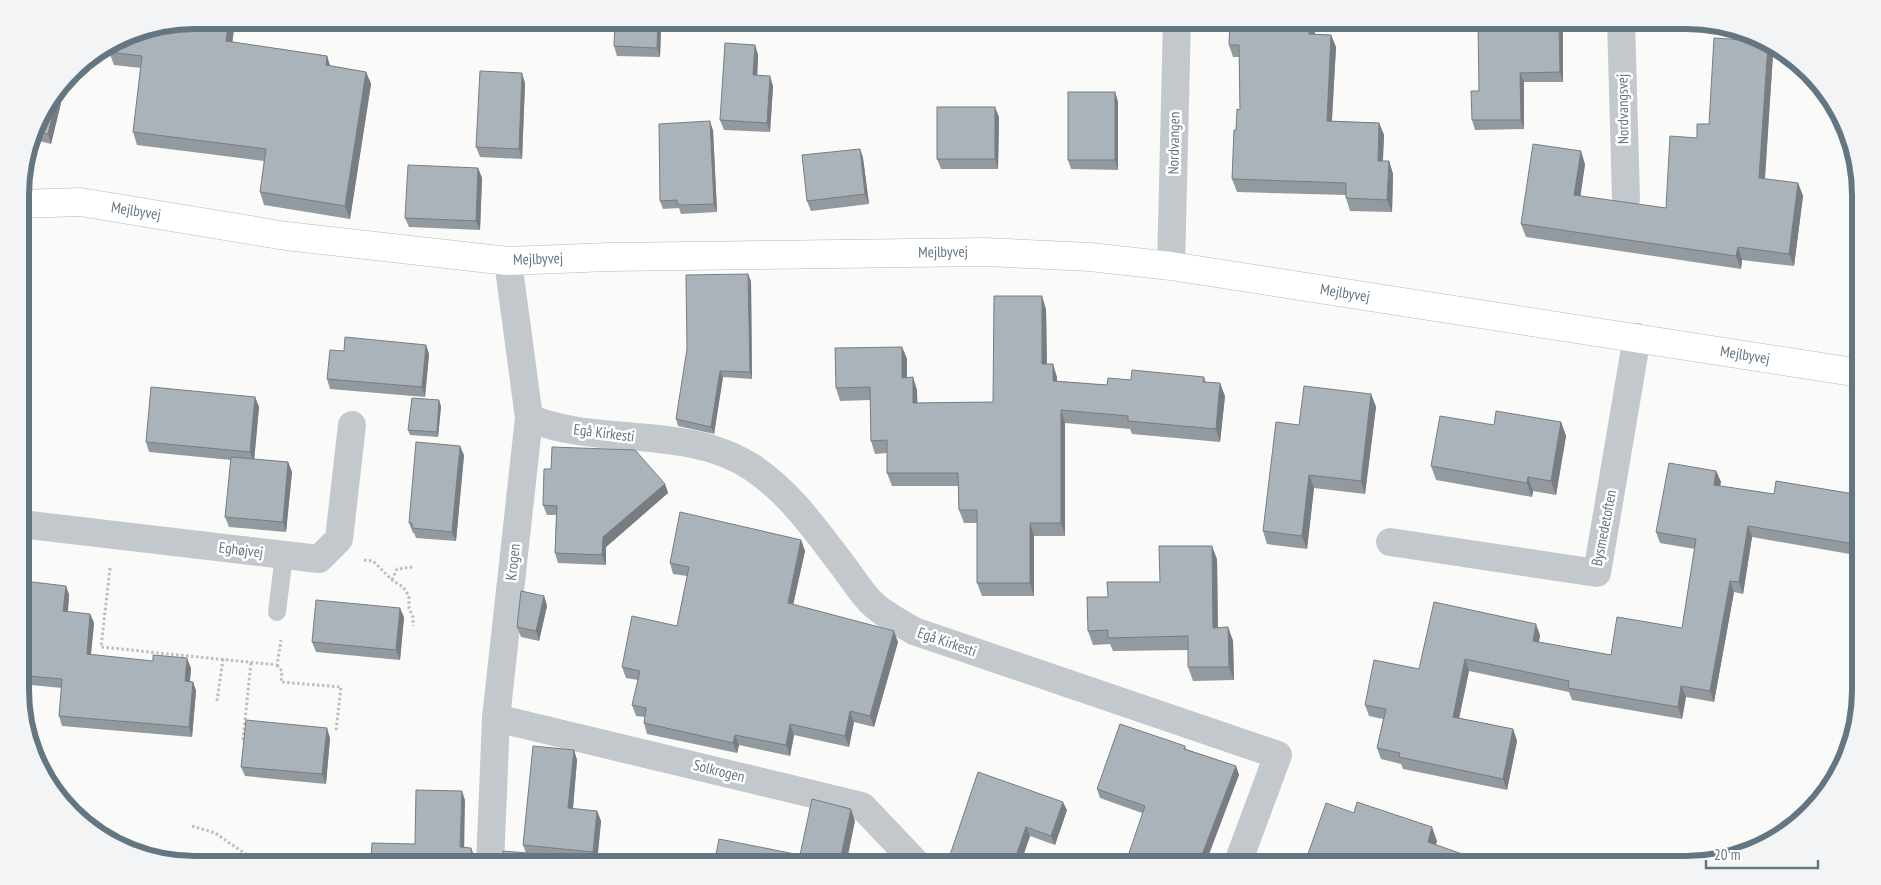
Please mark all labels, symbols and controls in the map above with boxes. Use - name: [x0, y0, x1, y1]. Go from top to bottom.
- street label: Nordvangsvej: [1612, 74, 1633, 144]
- street label: Nordvangen: [1163, 111, 1184, 175]
- street label: Mejlbyvej: [110, 197, 162, 224]
- street label: Mejlbyvej: [918, 242, 968, 261]
- street label: Mejlbyvej: [513, 248, 563, 269]
- street label: Mejlbyvej: [1319, 279, 1371, 306]
- street label: Mejlbyvej: [1719, 341, 1771, 368]
- street label: Egå Kirkesti: [573, 419, 636, 446]
- street label: Bysmedetoften: [1587, 488, 1620, 568]
- street label: Eghøjvej: [218, 537, 264, 562]
- street label: Krogen: [501, 543, 524, 581]
- street label: Egå Kirkesti: [915, 623, 979, 660]
- street label: Solkrogen: [692, 755, 747, 786]
- scale bar: [1706, 838, 1818, 870]
- text: 20 m: [1714, 845, 1740, 864]

